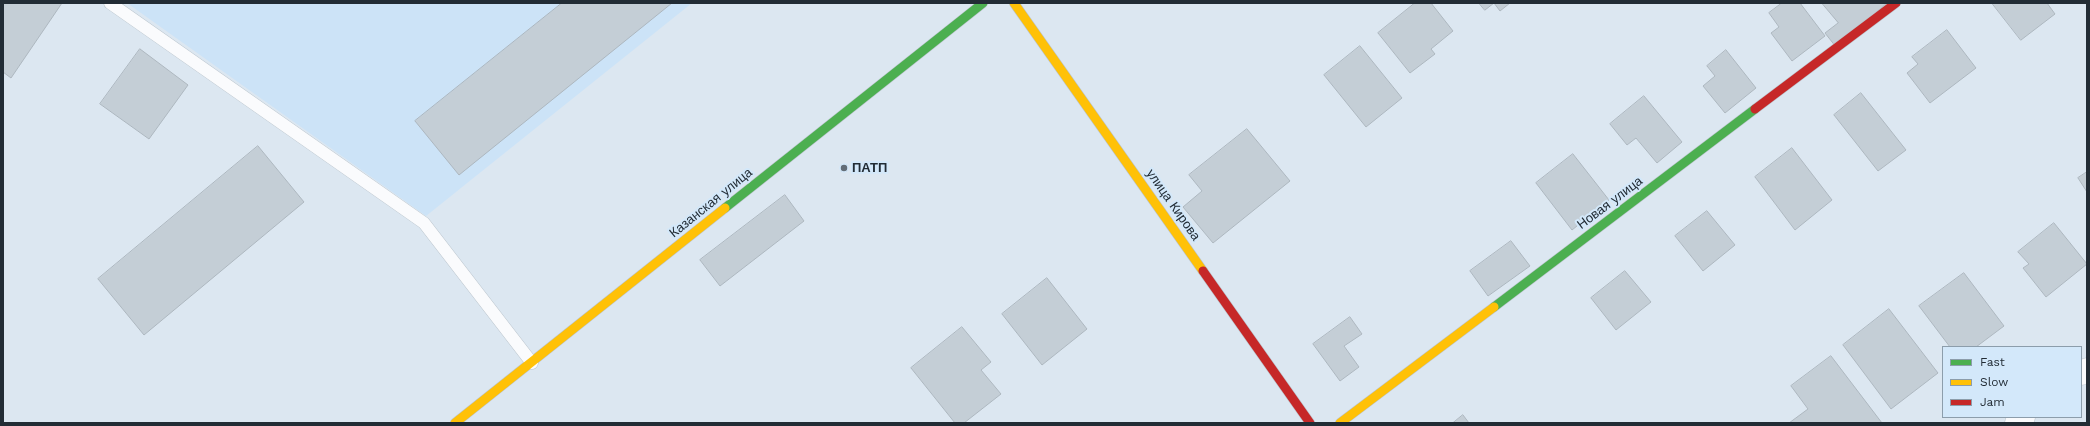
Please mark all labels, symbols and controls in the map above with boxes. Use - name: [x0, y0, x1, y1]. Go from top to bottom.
- place label: ПАТП: [852, 160, 887, 176]
- marker: ПАТП: [839, 163, 849, 173]
- street label: Казанская улица: [666, 165, 756, 241]
- street label: улица Кирова: [1143, 166, 1203, 244]
- street label: Новая улица: [1574, 173, 1646, 233]
- legend: [1942, 346, 2082, 418]
- text: Fast: [1980, 355, 2005, 369]
- text: Slow: [1980, 375, 2008, 389]
- text: Jam: [1980, 395, 2005, 409]

